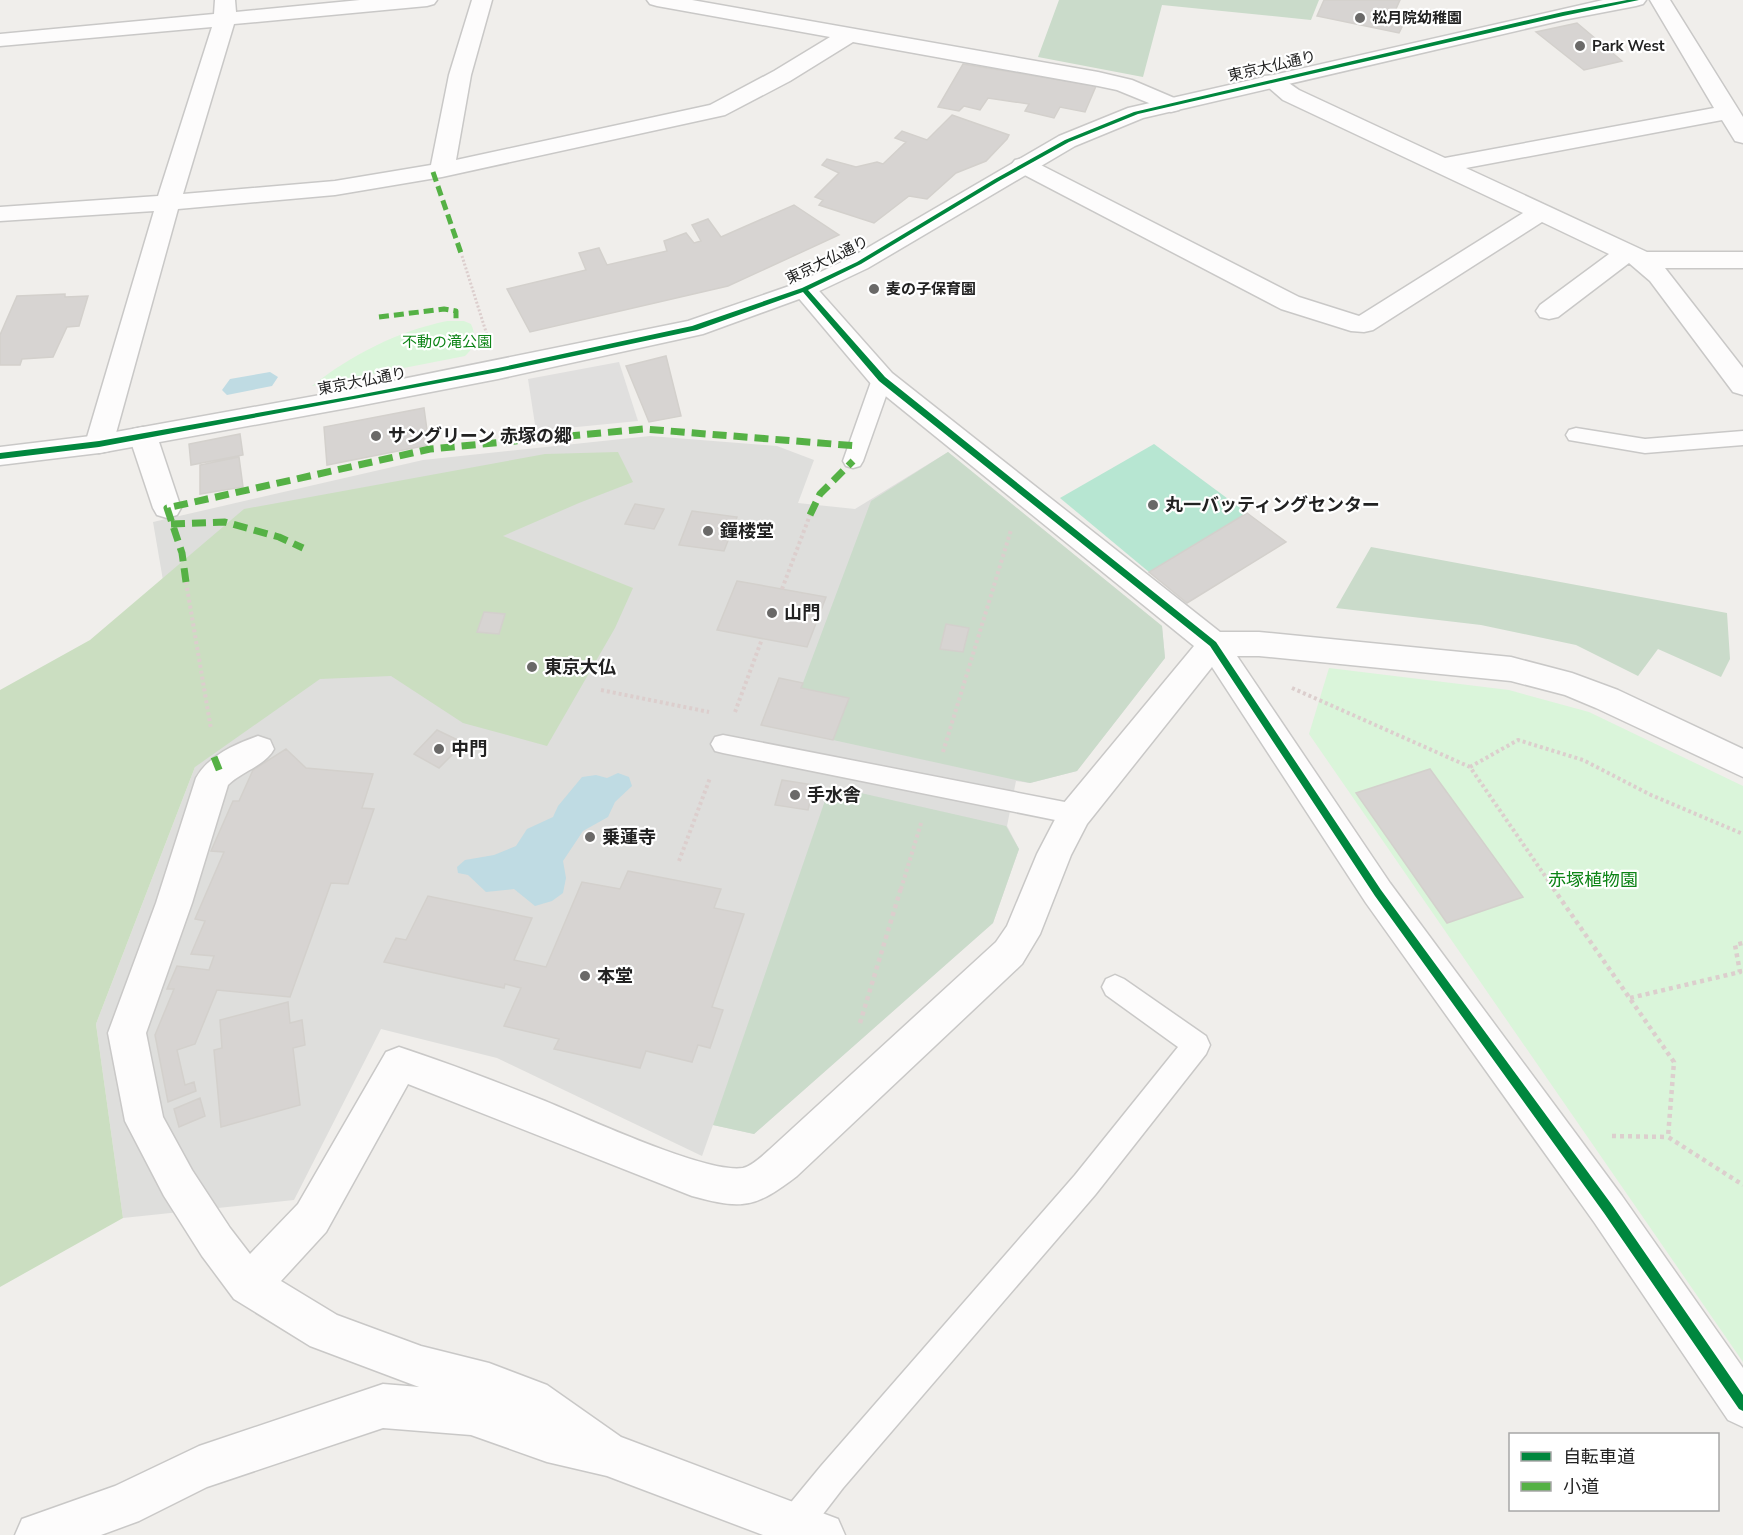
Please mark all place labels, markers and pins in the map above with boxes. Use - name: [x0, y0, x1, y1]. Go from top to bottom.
- place label: 松月院幼稚園: [1372, 8, 1462, 28]
- marker: 松月院幼稚園: [1353, 11, 1367, 25]
- place label: Park West: [1592, 36, 1665, 56]
- marker: Park West: [1573, 39, 1587, 53]
- place label: 麦の子保育園: [886, 279, 976, 299]
- marker: 麦の子保育園: [867, 282, 881, 296]
- place label: サングリーン 赤塚の郷: [388, 424, 572, 448]
- marker: サングリーン 赤塚の郷: [369, 429, 383, 443]
- place label: 丸一バッティングセンター: [1165, 493, 1380, 517]
- marker: 丸一バッティングセンター: [1146, 498, 1160, 512]
- place label: 鐘楼堂: [719, 519, 774, 543]
- marker: 鐘楼堂: [701, 524, 715, 538]
- place label: 山門: [784, 601, 820, 625]
- marker: 山門: [765, 606, 779, 620]
- place label: 東京大仏: [544, 655, 616, 679]
- marker: 東京大仏: [525, 660, 539, 674]
- place label: 中門: [451, 737, 487, 761]
- marker: 中門: [432, 742, 446, 756]
- place label: 手水舎: [807, 783, 861, 807]
- marker: 手水舎: [788, 788, 802, 802]
- place label: 乗蓮寺: [602, 825, 656, 849]
- marker: 乗蓮寺: [583, 830, 597, 844]
- place label: 本堂: [597, 964, 633, 988]
- marker: 本堂: [578, 969, 592, 983]

